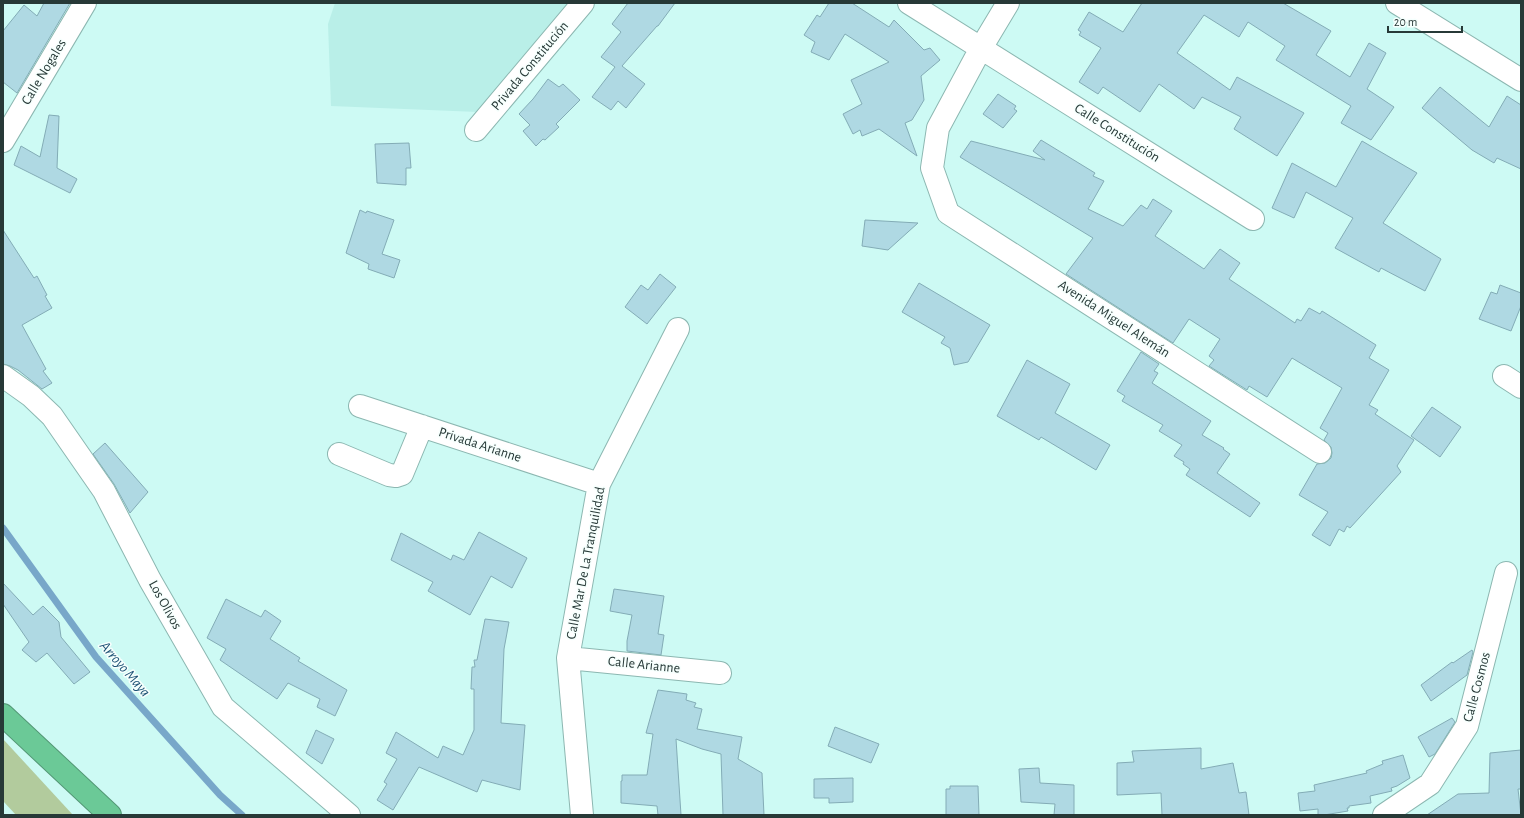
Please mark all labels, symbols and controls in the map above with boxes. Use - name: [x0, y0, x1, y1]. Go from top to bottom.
- scale bar: [1388, 8, 1462, 34]
- text: 20 m: [1394, 16, 1417, 28]
- street label: Privada Constitución: [489, 19, 571, 113]
- street label: Calle Nogales: [19, 37, 69, 107]
- street label: Calle Constitución: [1072, 101, 1162, 165]
- street label: Avenida Miguel Alemán: [1056, 278, 1172, 360]
- street label: Privada Arianne: [437, 425, 523, 465]
- street label: Calle Mar De La Tranquilidad: [564, 485, 608, 641]
- street label: Los Olivos: [146, 578, 184, 632]
- water label: Arroyo Maya: [96, 638, 153, 700]
- street label: Calle Cosmos: [1461, 651, 1493, 723]
- street label: Calle Arianne: [607, 654, 681, 676]

